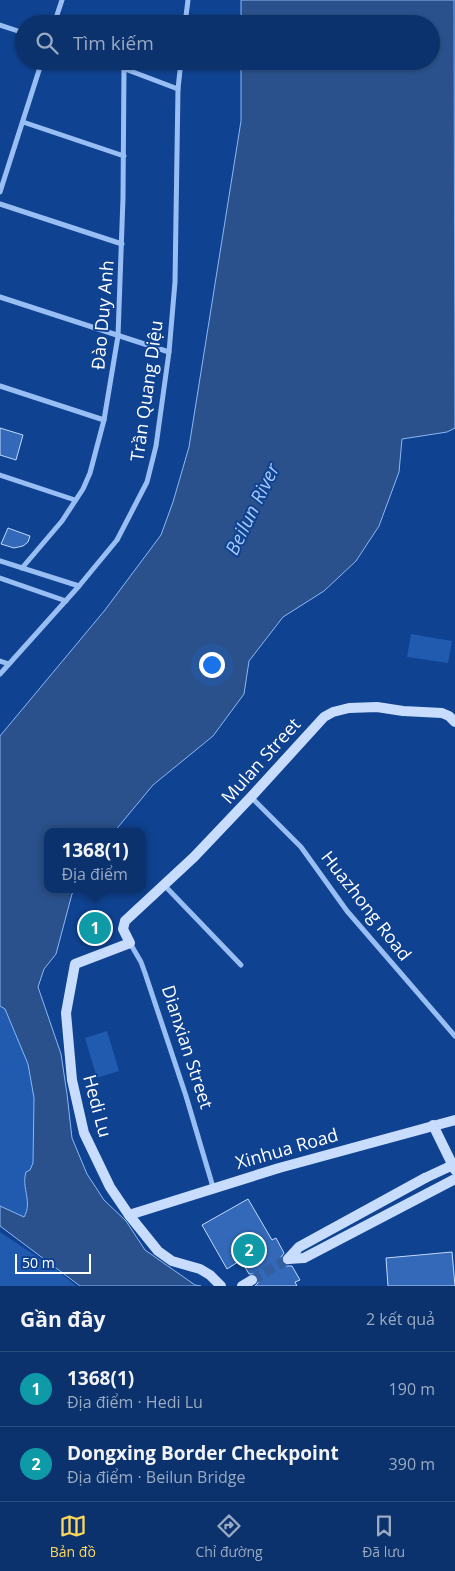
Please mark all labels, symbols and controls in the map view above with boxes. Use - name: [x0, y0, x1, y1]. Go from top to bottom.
- search box: [15, 15, 440, 70]
- icon: search: [33, 29, 61, 57]
- text: Tìm kiếm: [73, 30, 154, 56]
- street label: Đào Duy Anh: [85, 259, 119, 371]
- street label: Trần Quang Diệu: [124, 319, 168, 463]
- water label: Beilun River: [219, 458, 286, 559]
- your location: [199, 652, 225, 678]
- street label: Mulan Street: [215, 712, 305, 808]
- popup: [44, 828, 146, 893]
- text: 1368(1): [61, 837, 129, 863]
- street label: Huazhong Road: [316, 846, 417, 965]
- text: Địa điểm: [61, 863, 128, 885]
- pin: 1: [79, 909, 111, 947]
- street label: Dianxian Street: [157, 982, 219, 1112]
- street label: Hedi Lu: [78, 1072, 118, 1140]
- street label: Xinhua Road: [233, 1122, 341, 1174]
- pin: 2: [233, 1231, 265, 1269]
- scale bar: [15, 1251, 91, 1274]
- text: 50 m: [22, 1253, 55, 1272]
- text: Gần đây: [20, 1305, 105, 1333]
- text: 2 kết quả: [366, 1308, 435, 1330]
- text: 1368(1): [67, 1365, 134, 1391]
- text: 1: [31, 1378, 41, 1400]
- text: 190 m: [389, 1378, 435, 1400]
- text: Địa điểm · Hedi Lu: [67, 1391, 203, 1413]
- text: Dongxing Border Checkpoint: [67, 1440, 339, 1466]
- text: 2: [31, 1453, 41, 1475]
- text: 390 m: [389, 1453, 435, 1475]
- text: Địa điểm · Beilun Bridge: [67, 1466, 245, 1488]
- tab: Bản đồ: [50, 1512, 96, 1561]
- tab: Chỉ đường: [195, 1512, 263, 1561]
- tab: Đã lưu: [362, 1512, 405, 1561]

